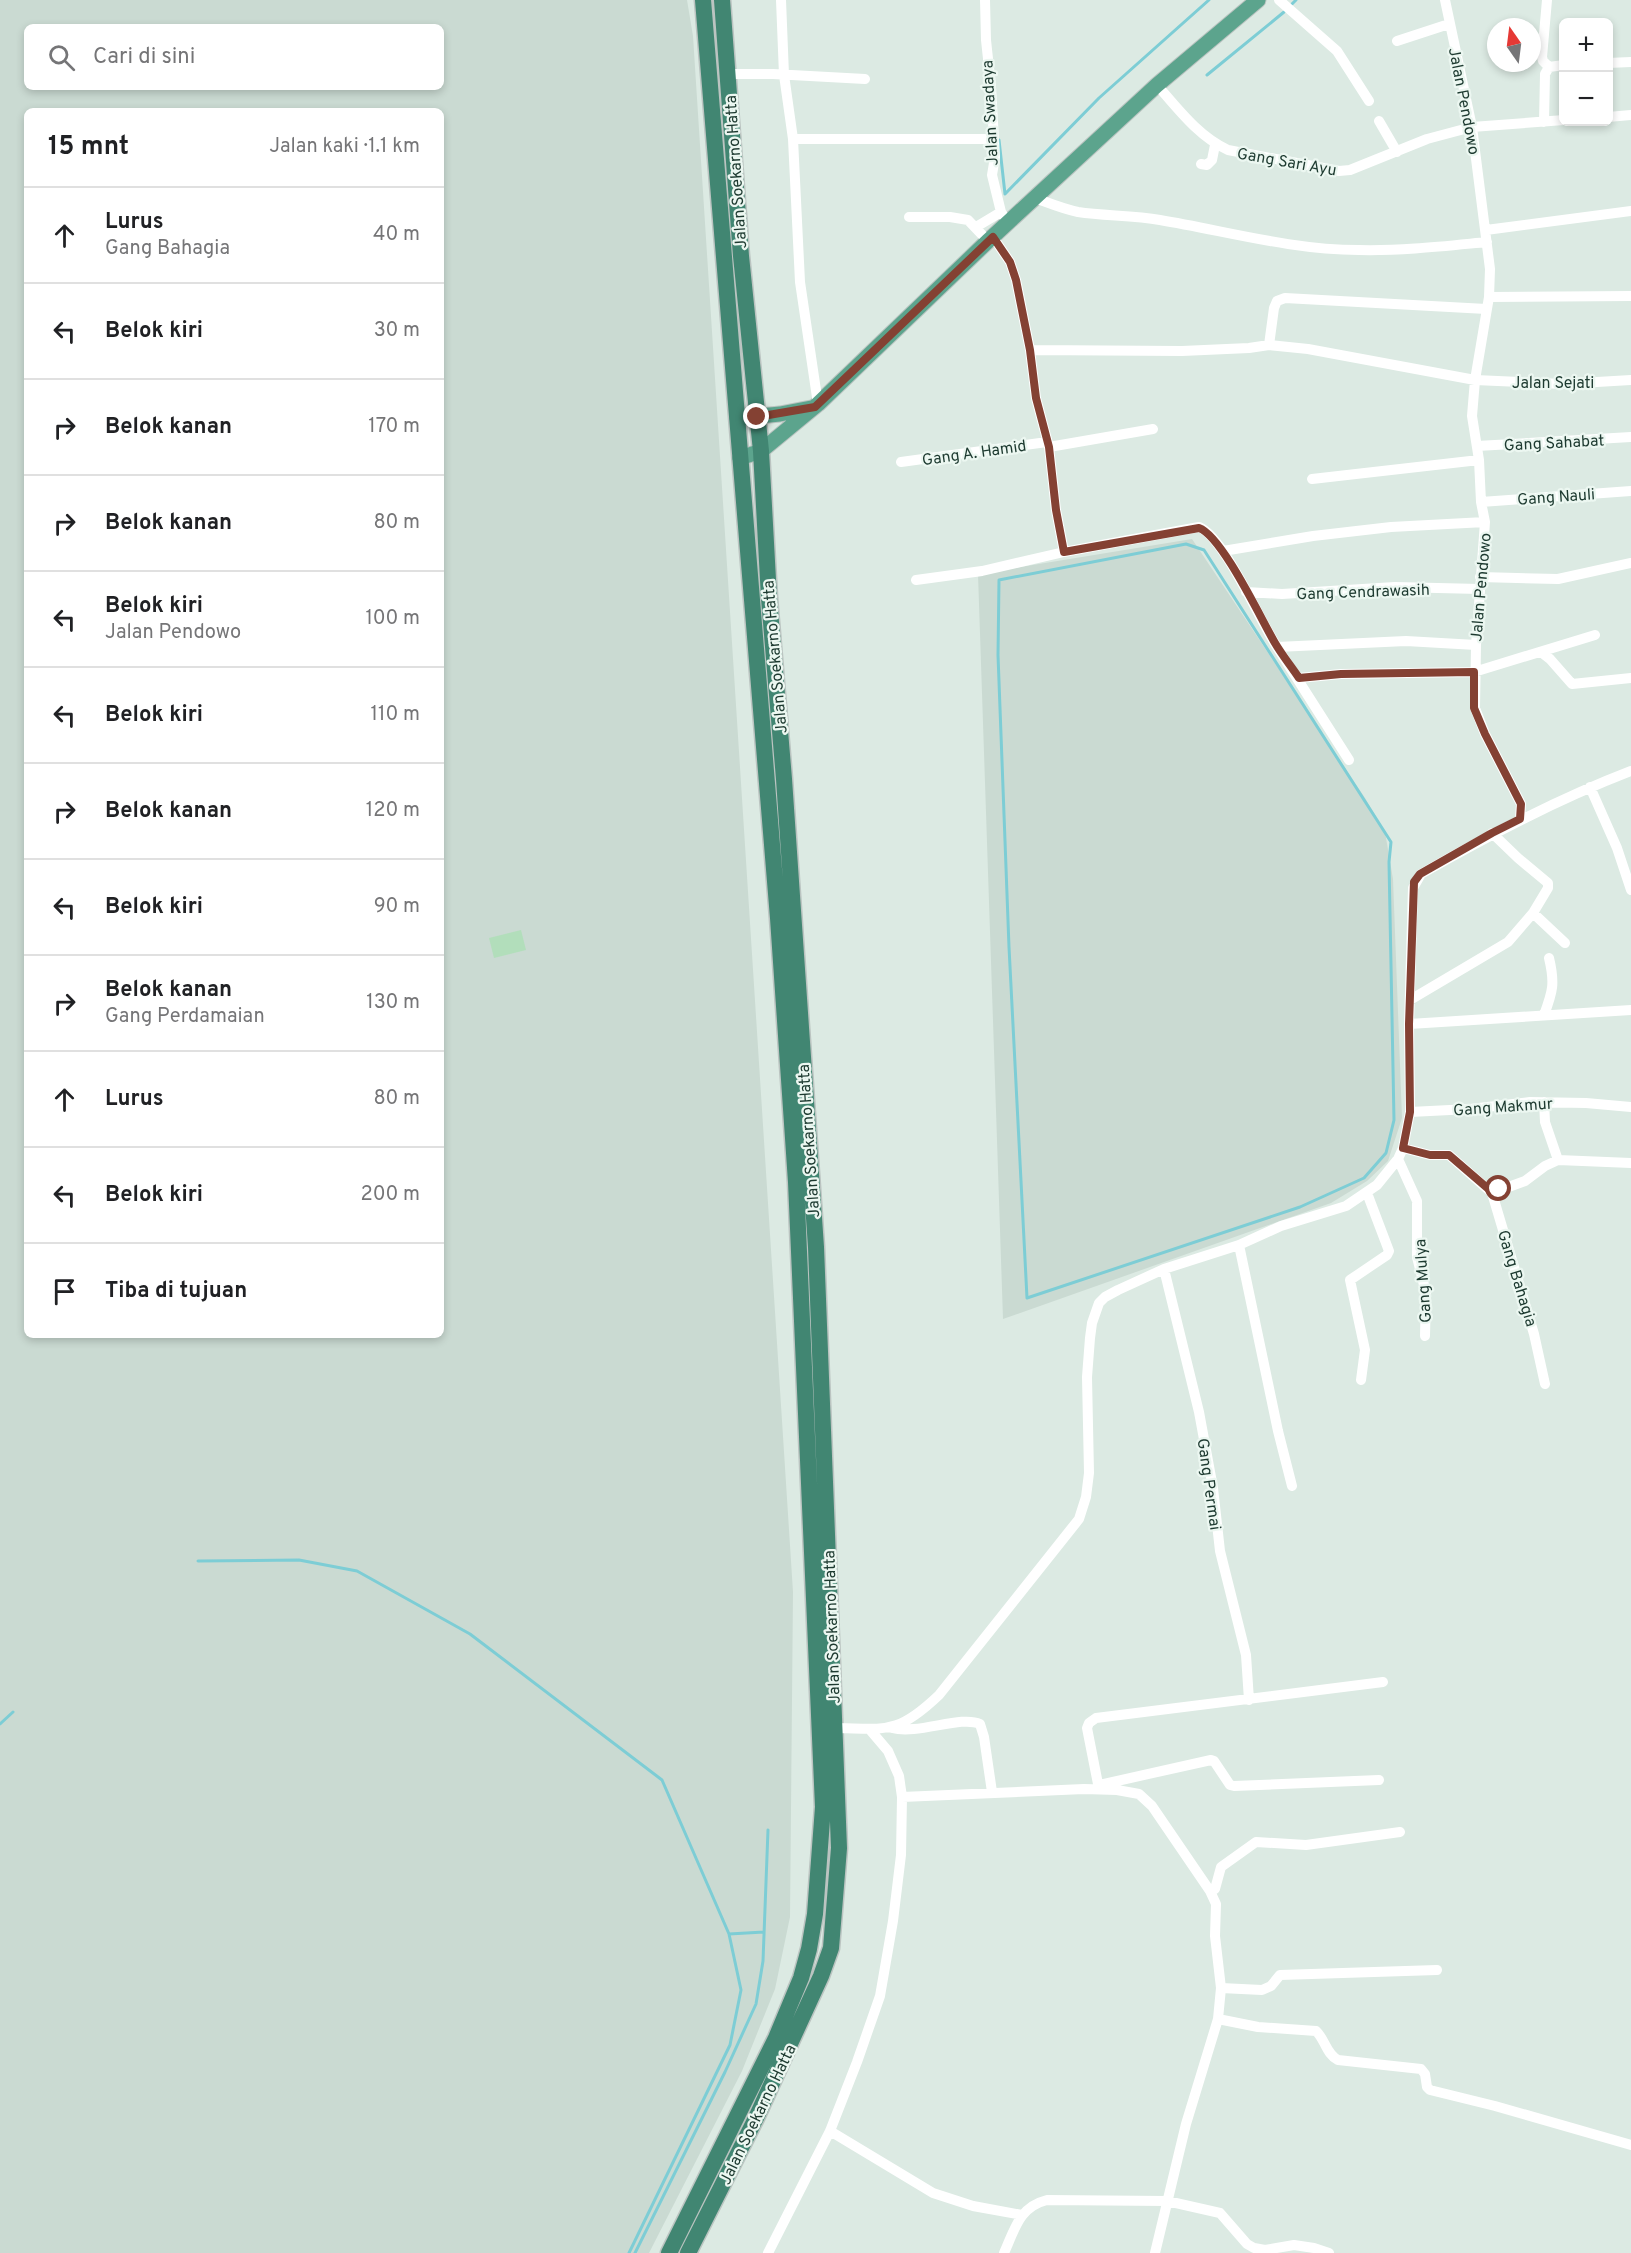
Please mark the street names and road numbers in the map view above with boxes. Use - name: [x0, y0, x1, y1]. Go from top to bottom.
- street label: Jalan Pendowo: [1443, 46, 1483, 157]
- street label: Jalan Swadaya: [978, 60, 1004, 166]
- street label: Jalan Soekarno Hatta: [722, 95, 752, 249]
- street label: Gang Sari Ayu: [1235, 144, 1338, 182]
- street label: Jalan Sejati: [1512, 374, 1594, 394]
- street label: Gang Sahabat: [1503, 431, 1605, 457]
- street label: Gang A. Hamid: [921, 437, 1028, 471]
- street label: Gang Nauli: [1516, 485, 1596, 511]
- street label: Jalan Pendowo: [1467, 532, 1497, 642]
- street label: Jalan Soekarno Hatta: [759, 579, 793, 734]
- street label: Gang Cendrawasih: [1296, 581, 1430, 605]
- street label: Jalan Soekarno Hatta: [795, 1064, 825, 1218]
- street label: Gang Makmur: [1453, 1095, 1554, 1121]
- street label: Gang Bahagia: [1492, 1228, 1540, 1329]
- street label: Gang Mulya: [1411, 1238, 1437, 1324]
- street label: Gang Permai: [1192, 1437, 1224, 1532]
- street label: Jalan Soekarno Hatta: [820, 1550, 846, 1704]
- street label: Jalan Soekarno Hatta: [716, 2041, 801, 2188]

